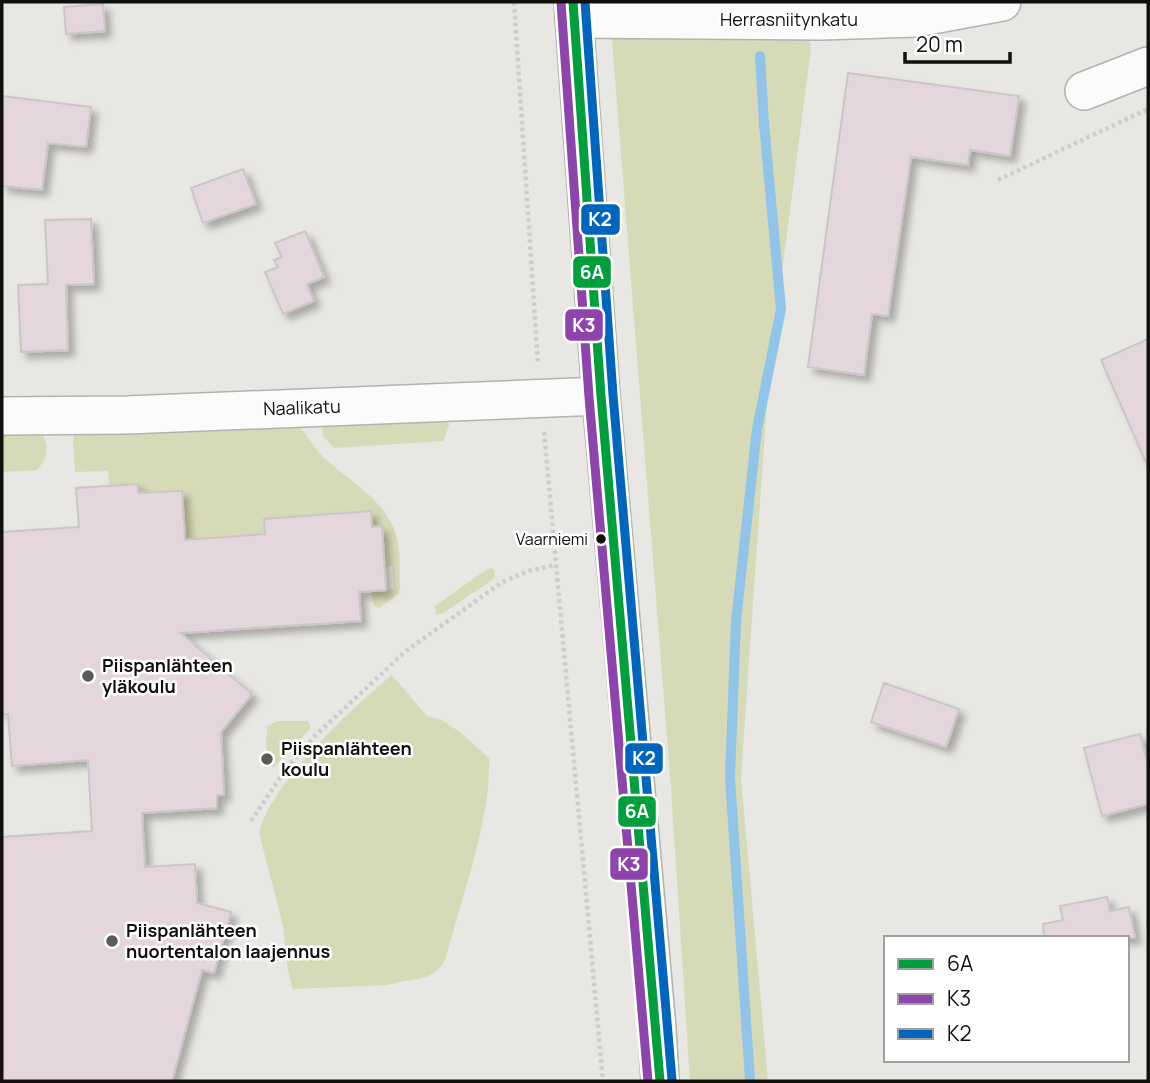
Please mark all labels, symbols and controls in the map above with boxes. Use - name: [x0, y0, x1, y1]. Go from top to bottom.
- street label: Herrasniitynkatu: [720, 7, 858, 31]
- scale bar: [905, 21, 1010, 65]
- text: 20 m: [916, 30, 963, 58]
- line badge: K2: [580, 203, 621, 236]
- text: K2: [588, 206, 612, 232]
- line badge: 6A: [572, 255, 612, 289]
- text: 6A: [580, 259, 605, 285]
- line badge: K3: [564, 308, 604, 342]
- text: K3: [572, 312, 596, 338]
- street label: Naalikatu: [263, 394, 341, 420]
- place label: Vaarniemi: [516, 528, 588, 550]
- marker: Vaarniemi: [594, 532, 608, 546]
- place label: Piispanlähteen yläkoulu: [102, 653, 233, 698]
- marker: Piispanlähteen yläkoulu: [80, 668, 96, 684]
- place label: Piispanlähteen koulu: [281, 736, 412, 781]
- line badge: K2: [624, 742, 664, 775]
- text: K2: [632, 745, 656, 771]
- marker: Piispanlähteen koulu: [259, 751, 275, 767]
- line badge: 6A: [617, 795, 657, 828]
- text: 6A: [625, 798, 650, 824]
- line badge: K3: [609, 847, 649, 881]
- text: K3: [617, 851, 641, 877]
- place label: Piispanlähteen nuortentalon laajennus: [126, 918, 330, 963]
- marker: Piispanlähteen nuortentalon laajennus: [104, 933, 120, 949]
- legend: [884, 936, 1129, 1062]
- text: 6A: [947, 949, 973, 977]
- text: K3: [947, 984, 971, 1012]
- text: K2: [947, 1019, 971, 1047]

